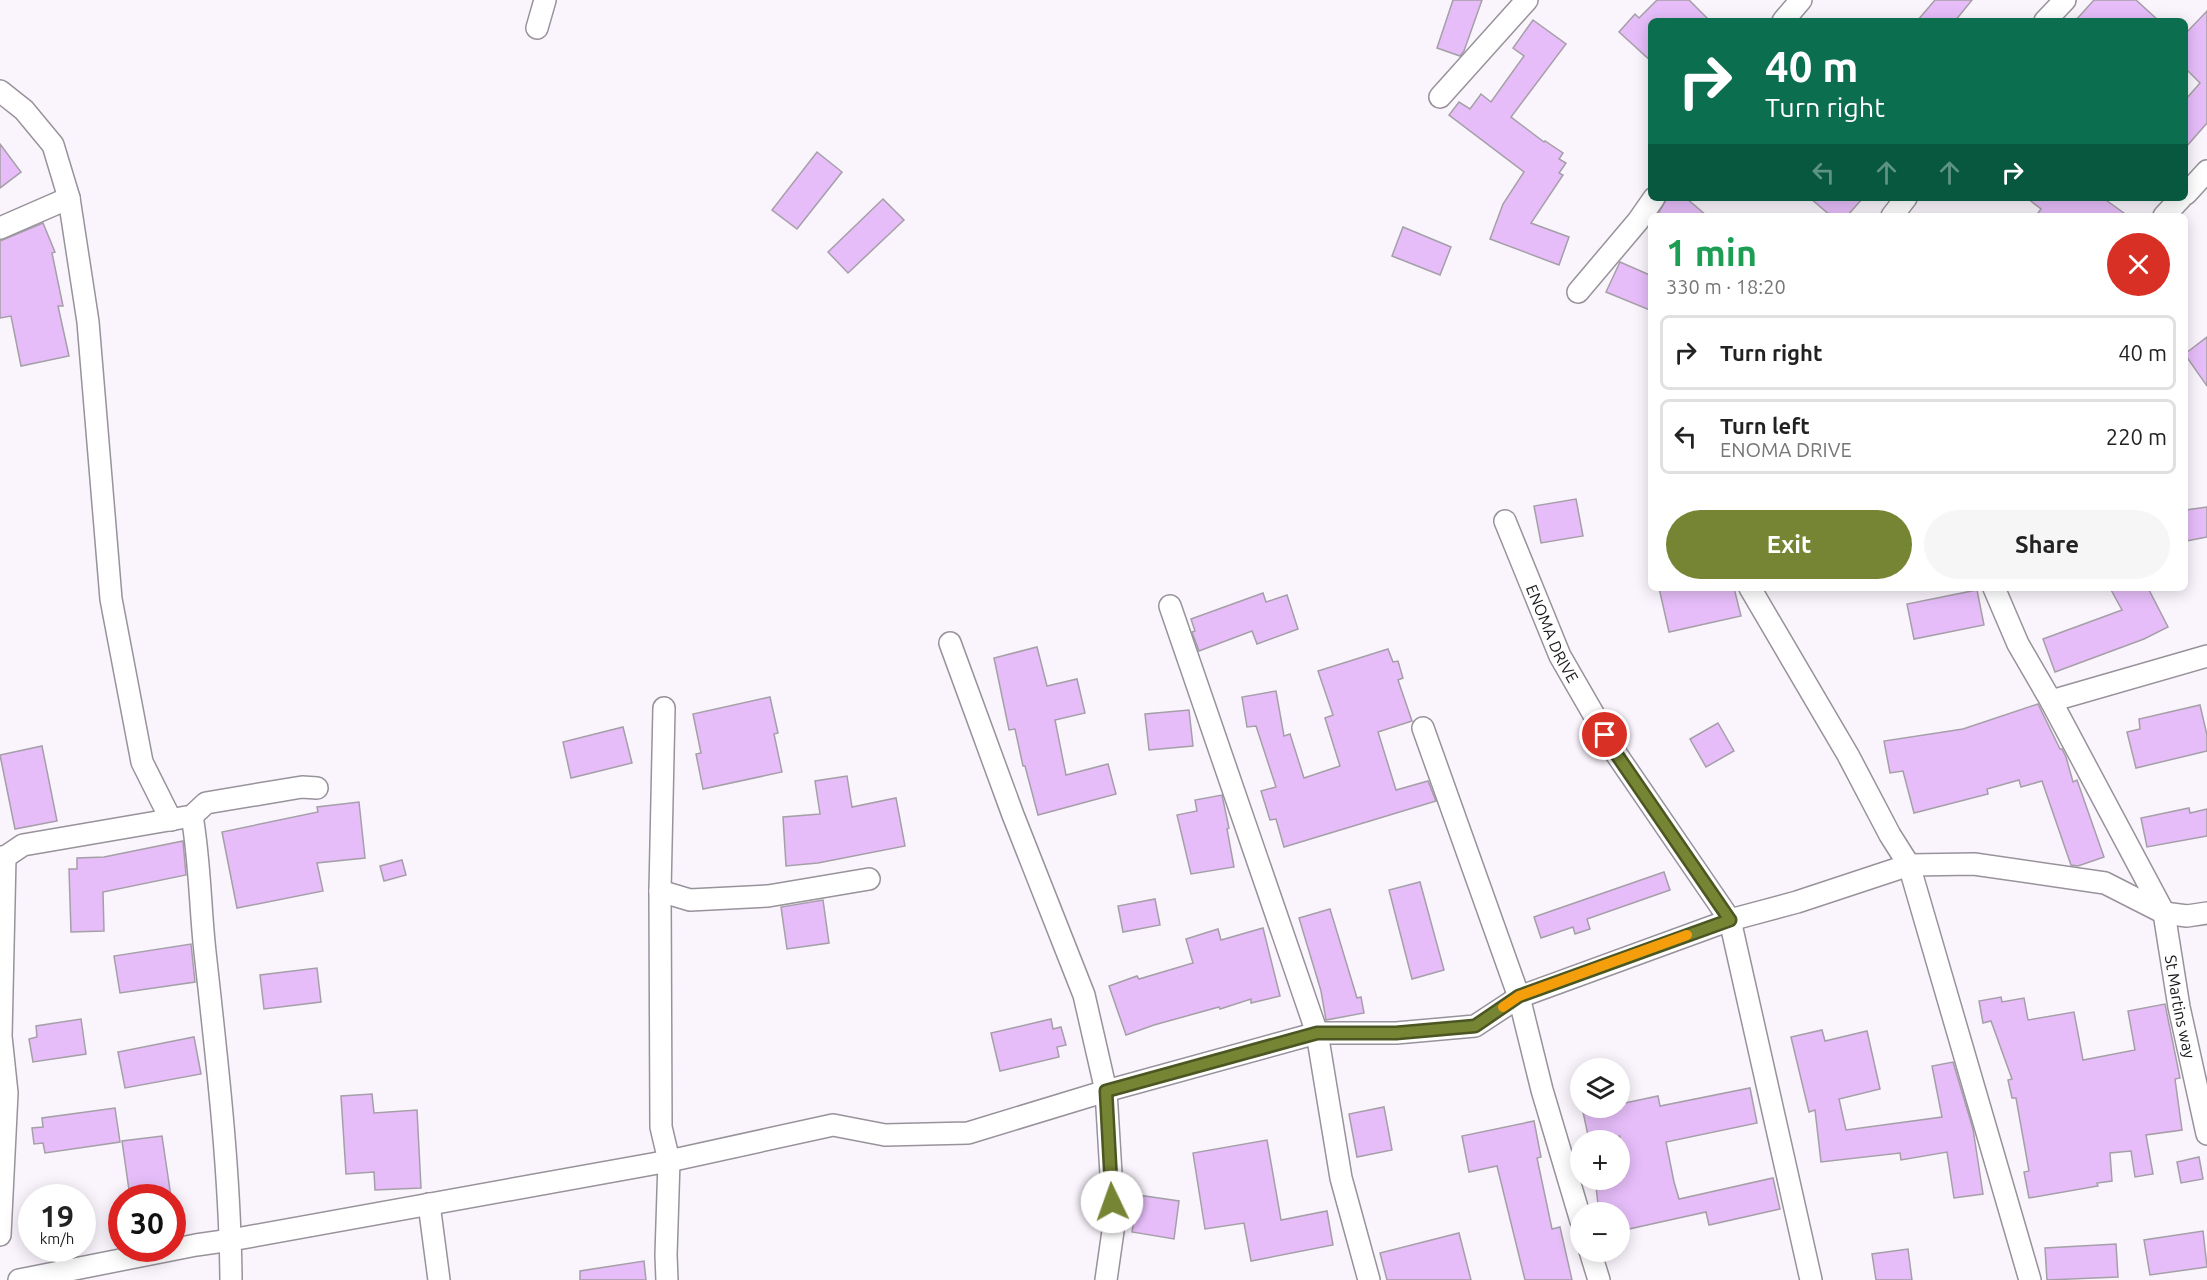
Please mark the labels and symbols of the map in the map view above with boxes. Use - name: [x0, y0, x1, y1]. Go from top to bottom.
- street label: ENOMA DRIVE: [1523, 582, 1582, 686]
- pin: [1579, 709, 1630, 760]
- street label: St Martins way: [2162, 954, 2199, 1060]
- position arrow: [1080, 1170, 1144, 1234]
- speed limit sign: 30: [108, 1184, 186, 1262]

